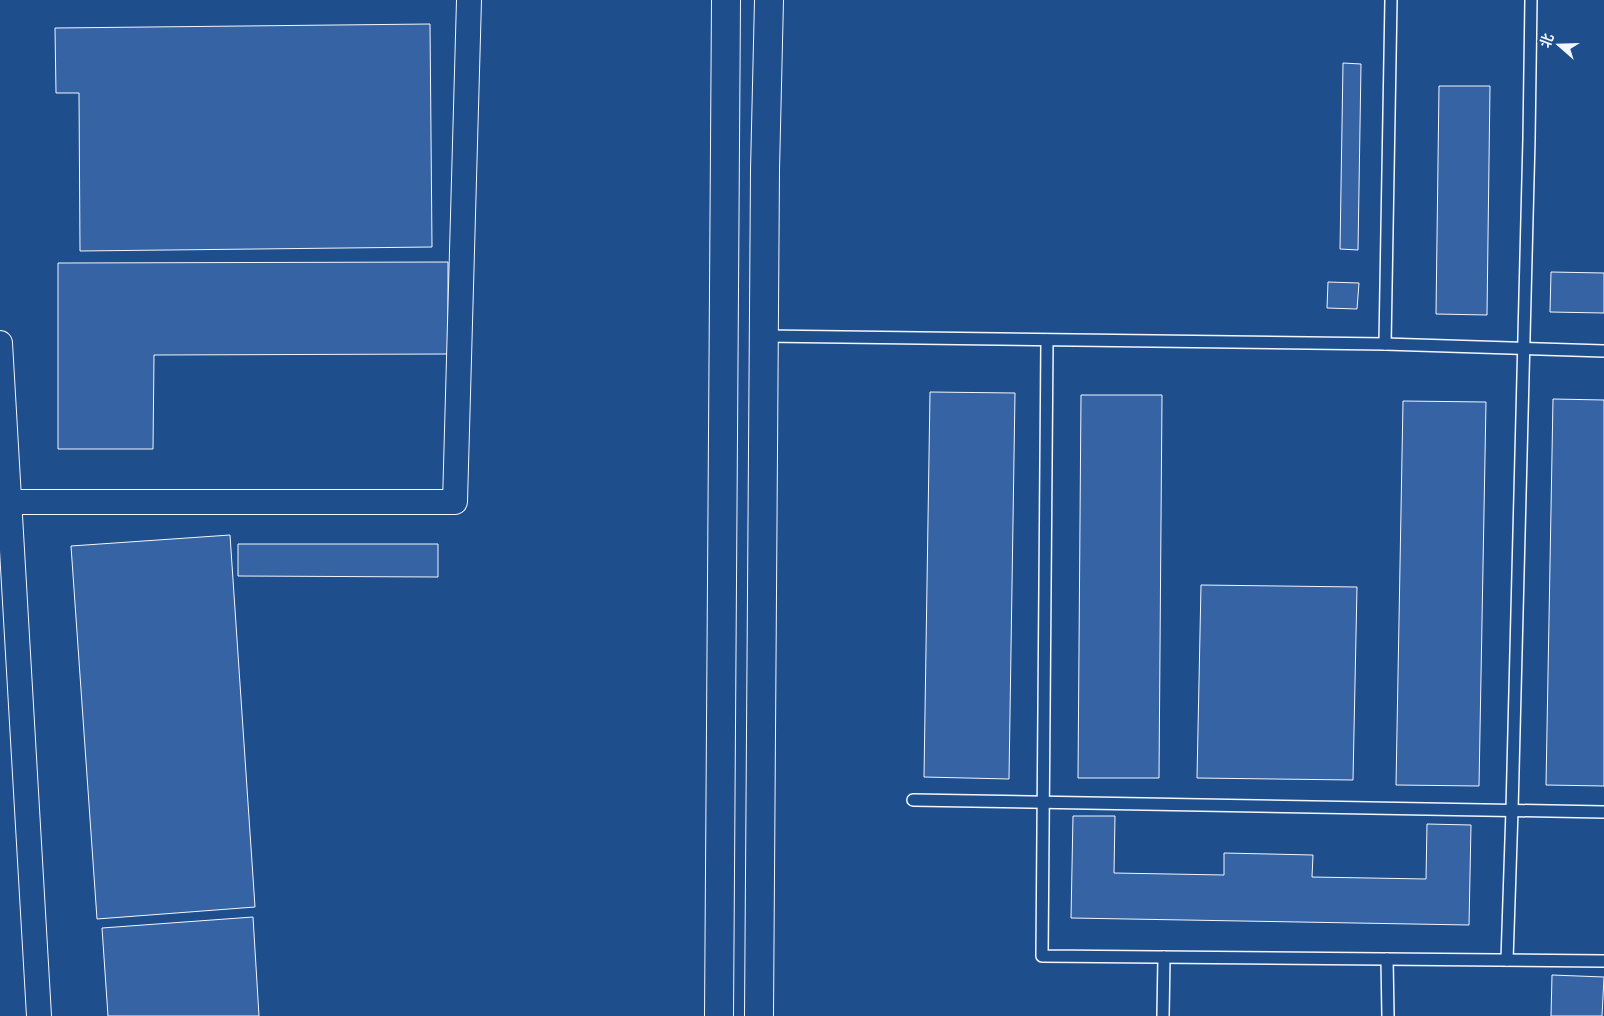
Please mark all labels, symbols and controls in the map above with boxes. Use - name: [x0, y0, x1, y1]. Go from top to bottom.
- north arrow: [1534, 20, 1584, 70]
- text: 北: [1536, 31, 1557, 50]

